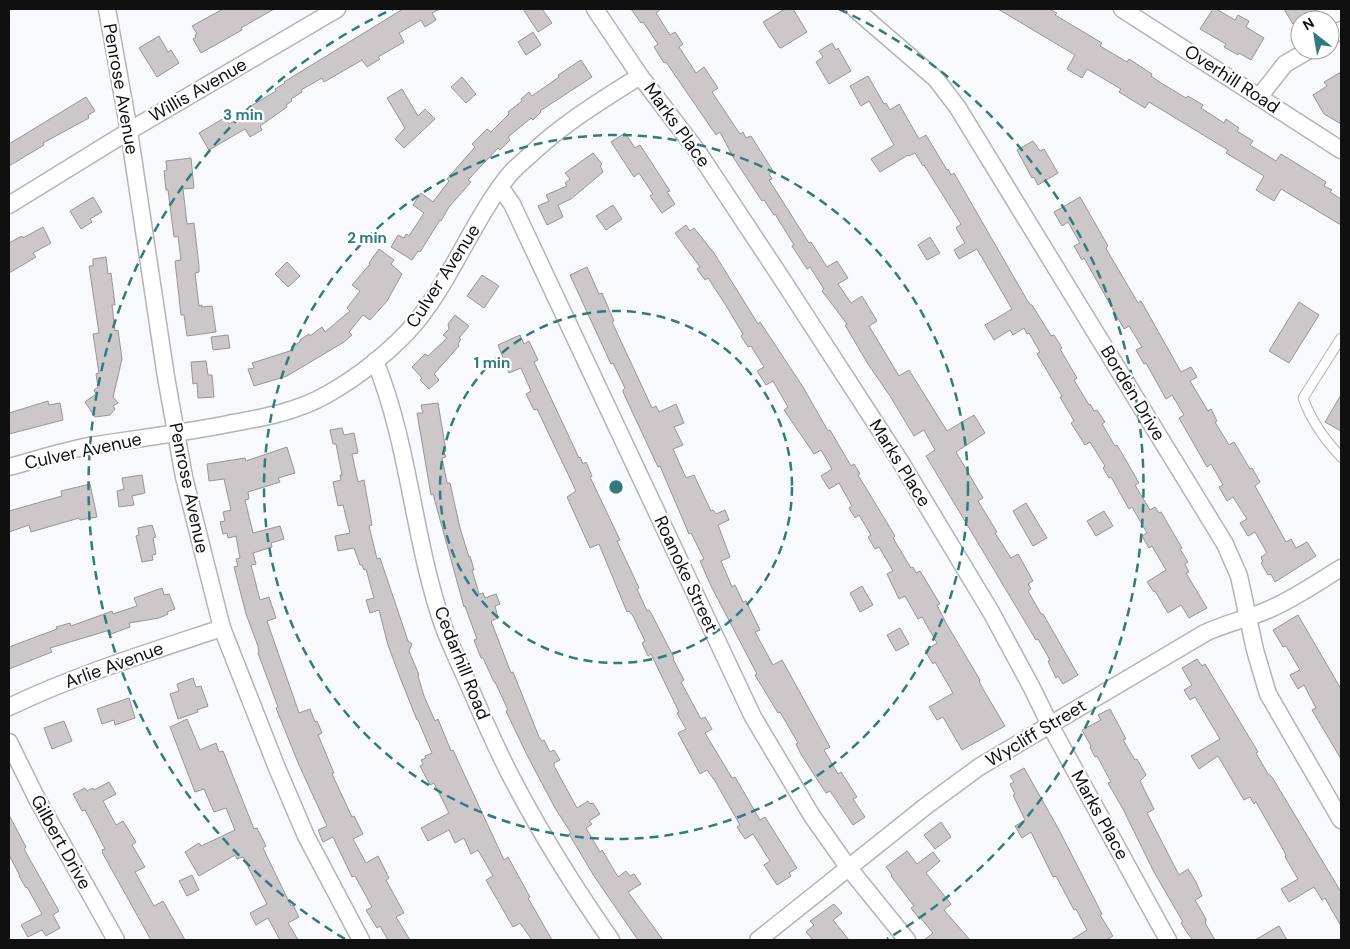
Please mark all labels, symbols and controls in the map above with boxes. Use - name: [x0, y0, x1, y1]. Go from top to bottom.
- north arrow: [1290, 10, 1340, 60]
- text: N: [1299, 14, 1317, 34]
- street label: Penrose Avenue: [98, 22, 144, 156]
- street label: Overhill Road: [1180, 39, 1284, 119]
- street label: Willis Avenue: [145, 52, 251, 128]
- street label: Marks Place: [638, 78, 716, 172]
- text: 3 min: [223, 105, 263, 125]
- street label: Culver Avenue: [401, 220, 485, 332]
- text: 2 min: [347, 228, 387, 248]
- street label: Borden Drive: [1095, 341, 1171, 445]
- text: 1 min: [474, 353, 510, 373]
- street label: Marks Place: [864, 415, 936, 511]
- street label: Penrose Avenue: [163, 421, 215, 555]
- street label: Culver Avenue: [22, 427, 144, 475]
- centre of rings: [607, 478, 625, 496]
- street label: Roanoke Street: [648, 512, 724, 636]
- street label: Cedarhill Road: [428, 603, 496, 723]
- street label: Arlie Avenue: [61, 636, 167, 694]
- street label: Wycliff Street: [981, 694, 1091, 772]
- street label: Marks Place: [1066, 766, 1134, 864]
- street label: Gilbert Drive: [25, 790, 97, 894]

